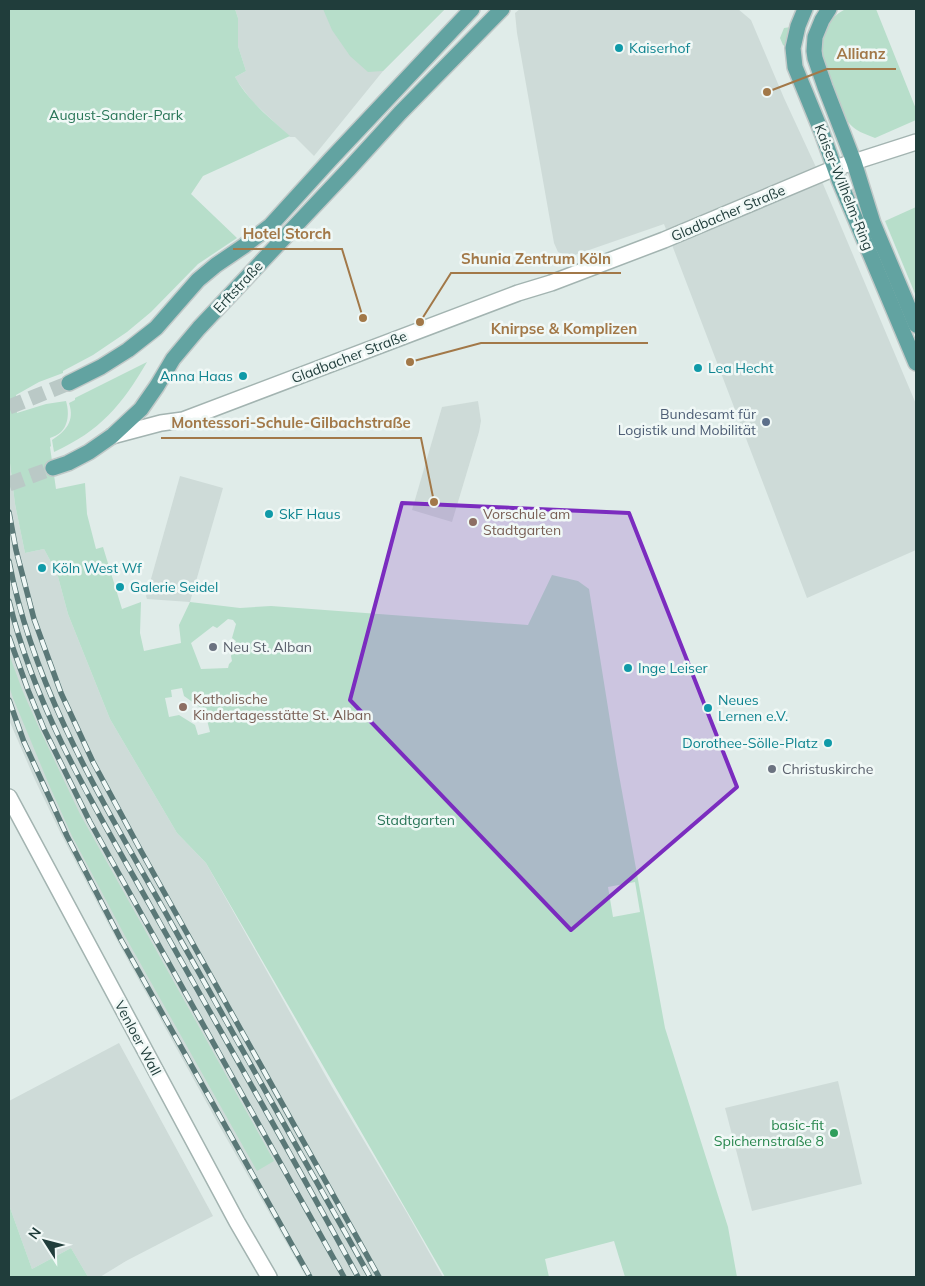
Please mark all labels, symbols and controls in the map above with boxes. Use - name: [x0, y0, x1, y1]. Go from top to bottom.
- place label: Kaiserhof: [629, 39, 690, 57]
- callout: Allianz: [827, 39, 896, 69]
- marker: Kaiserhof: [613, 42, 625, 54]
- text: Allianz: [836, 44, 886, 63]
- park label: August-Sander-Park: [49, 106, 184, 124]
- street label: Kaiser-Wilhelm-Ring: [810, 121, 878, 253]
- street label: Gladbacher Straße: [668, 181, 788, 245]
- callout: Hotel Storch: [233, 219, 342, 249]
- text: Hotel Storch: [243, 224, 331, 243]
- callout: Shunia Zentrum Köln: [451, 243, 621, 273]
- text: Shunia Zentrum Köln: [461, 249, 611, 268]
- street label: Erftstraße: [209, 257, 267, 317]
- callout: Knirpse & Komplizen: [481, 313, 648, 343]
- text: Knirpse & Komplizen: [491, 319, 637, 338]
- street label: Gladbacher Straße: [289, 327, 409, 387]
- place label: Lea Hecht: [708, 359, 774, 377]
- marker: Lea Hecht: [692, 362, 704, 374]
- place label: Anna Haas: [160, 367, 233, 385]
- marker: Anna Haas: [237, 370, 249, 382]
- place label: Bundesamt für Logistik und Mobilität: [618, 405, 757, 439]
- callout: Montessori-Schule-Gilbachstraße: [161, 408, 421, 438]
- text: Montessori-Schule-Gilbachstraße: [171, 413, 411, 432]
- marker: Bundesamt für Logistik und Mobilität: [760, 416, 772, 428]
- place label: SkF Haus: [279, 505, 341, 523]
- place label: Vorschule am Stadtgarten: [483, 505, 570, 539]
- marker: SkF Haus: [263, 508, 275, 520]
- marker: Vorschule am Stadtgarten: [467, 516, 479, 528]
- place label: Köln West Wf: [52, 559, 142, 577]
- marker: Köln West Wf: [36, 562, 48, 574]
- place label: Galerie Seidel: [130, 578, 218, 596]
- marker: Galerie Seidel: [114, 581, 126, 593]
- place label: Neu St. Alban: [223, 638, 312, 656]
- marker: Neu St. Alban: [207, 641, 219, 653]
- place label: Inge Leiser: [638, 659, 709, 677]
- marker: Inge Leiser: [622, 662, 634, 674]
- place label: Katholische Kindertagesstätte St. Alban: [193, 690, 371, 724]
- place label: Neues Lernen e.V.: [718, 691, 788, 725]
- marker: Katholische Kindertagesstätte St. Alban: [177, 701, 189, 713]
- marker: Neues Lernen e.V.: [702, 702, 714, 714]
- place label: Dorothee-Sölle-Platz: [682, 734, 818, 752]
- marker: Dorothee-Sölle-Platz: [822, 737, 834, 749]
- place label: Christuskirche: [782, 760, 873, 778]
- marker: Christuskirche: [766, 763, 778, 775]
- park label: Stadtgarten: [377, 811, 455, 829]
- street label: Venloer Wall: [111, 997, 165, 1079]
- place label: basic-fit Spichernstraße 8: [714, 1116, 824, 1150]
- marker: basic-fit Spichernstraße 8: [828, 1127, 840, 1139]
- north arrow: [20, 1216, 70, 1266]
- text: N: [24, 1224, 45, 1243]

